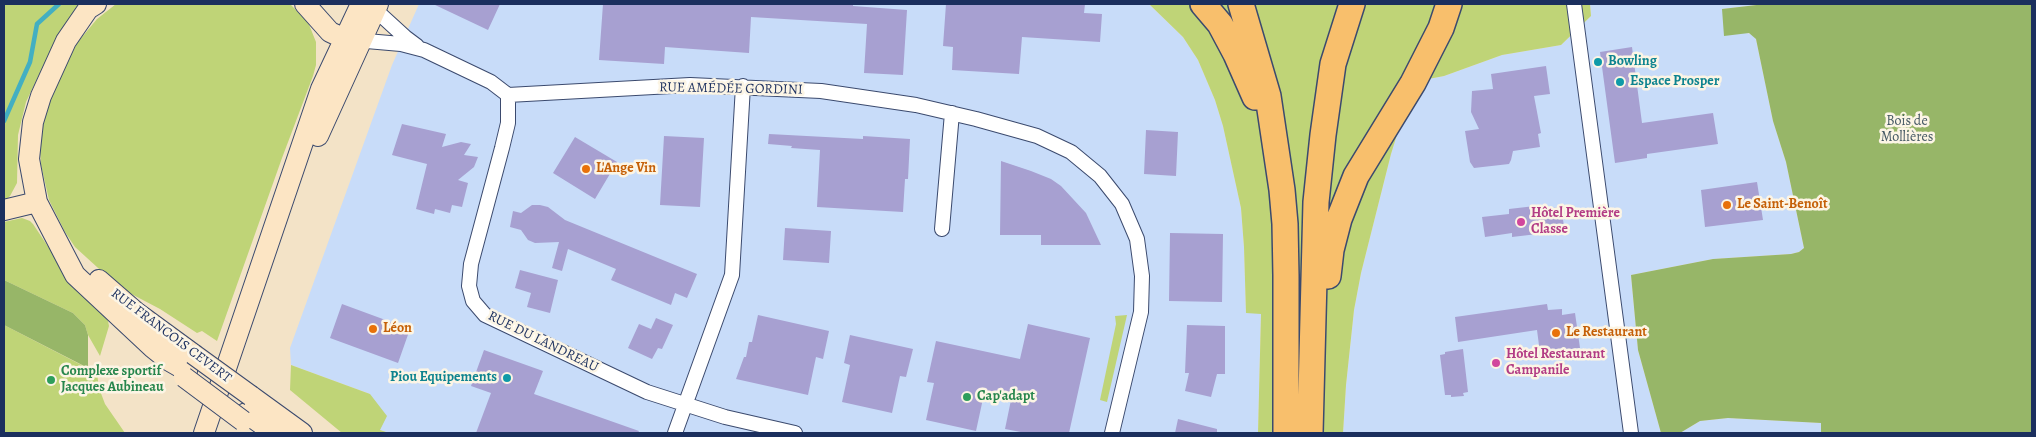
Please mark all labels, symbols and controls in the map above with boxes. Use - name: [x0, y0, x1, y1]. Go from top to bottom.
- place label: Bowling: [1608, 54, 1657, 70]
- marker: Bowling: [1592, 56, 1604, 68]
- place label: Espace Prosper: [1630, 74, 1719, 90]
- marker: Espace Prosper: [1614, 76, 1626, 88]
- street label: RUE AMÉDÉE GORDINI: [659, 79, 803, 99]
- park label: Bois de Mollières: [1881, 114, 1933, 146]
- place label: L'Ange Vin: [596, 161, 656, 177]
- marker: L'Ange Vin: [580, 163, 592, 175]
- place label: Le Saint-Benoît: [1737, 197, 1828, 213]
- marker: Le Saint-Benoît: [1721, 199, 1733, 211]
- place label: Hôtel Première Classe: [1531, 206, 1620, 238]
- marker: Hôtel Première Classe: [1515, 216, 1527, 228]
- street label: RUE FRANCOIS CEVERT: [107, 285, 235, 387]
- street label: RUE DU LANDREAU: [485, 308, 601, 376]
- place label: Léon: [383, 321, 412, 337]
- marker: Léon: [367, 323, 379, 335]
- place label: Le Restaurant: [1566, 325, 1647, 341]
- marker: Le Restaurant: [1550, 327, 1562, 339]
- place label: Hôtel Restaurant Campanile: [1506, 347, 1605, 380]
- marker: Hôtel Restaurant Campanile: [1490, 357, 1502, 369]
- place label: Complexe sportif Jacques Aubineau: [61, 364, 164, 397]
- place label: Piou Equipements: [390, 370, 497, 386]
- marker: Piou Equipements: [501, 372, 513, 384]
- marker: Complexe sportif Jacques Aubineau: [45, 374, 57, 386]
- place label: Cap'adapt: [977, 389, 1035, 405]
- marker: Cap'adapt: [961, 391, 973, 403]

